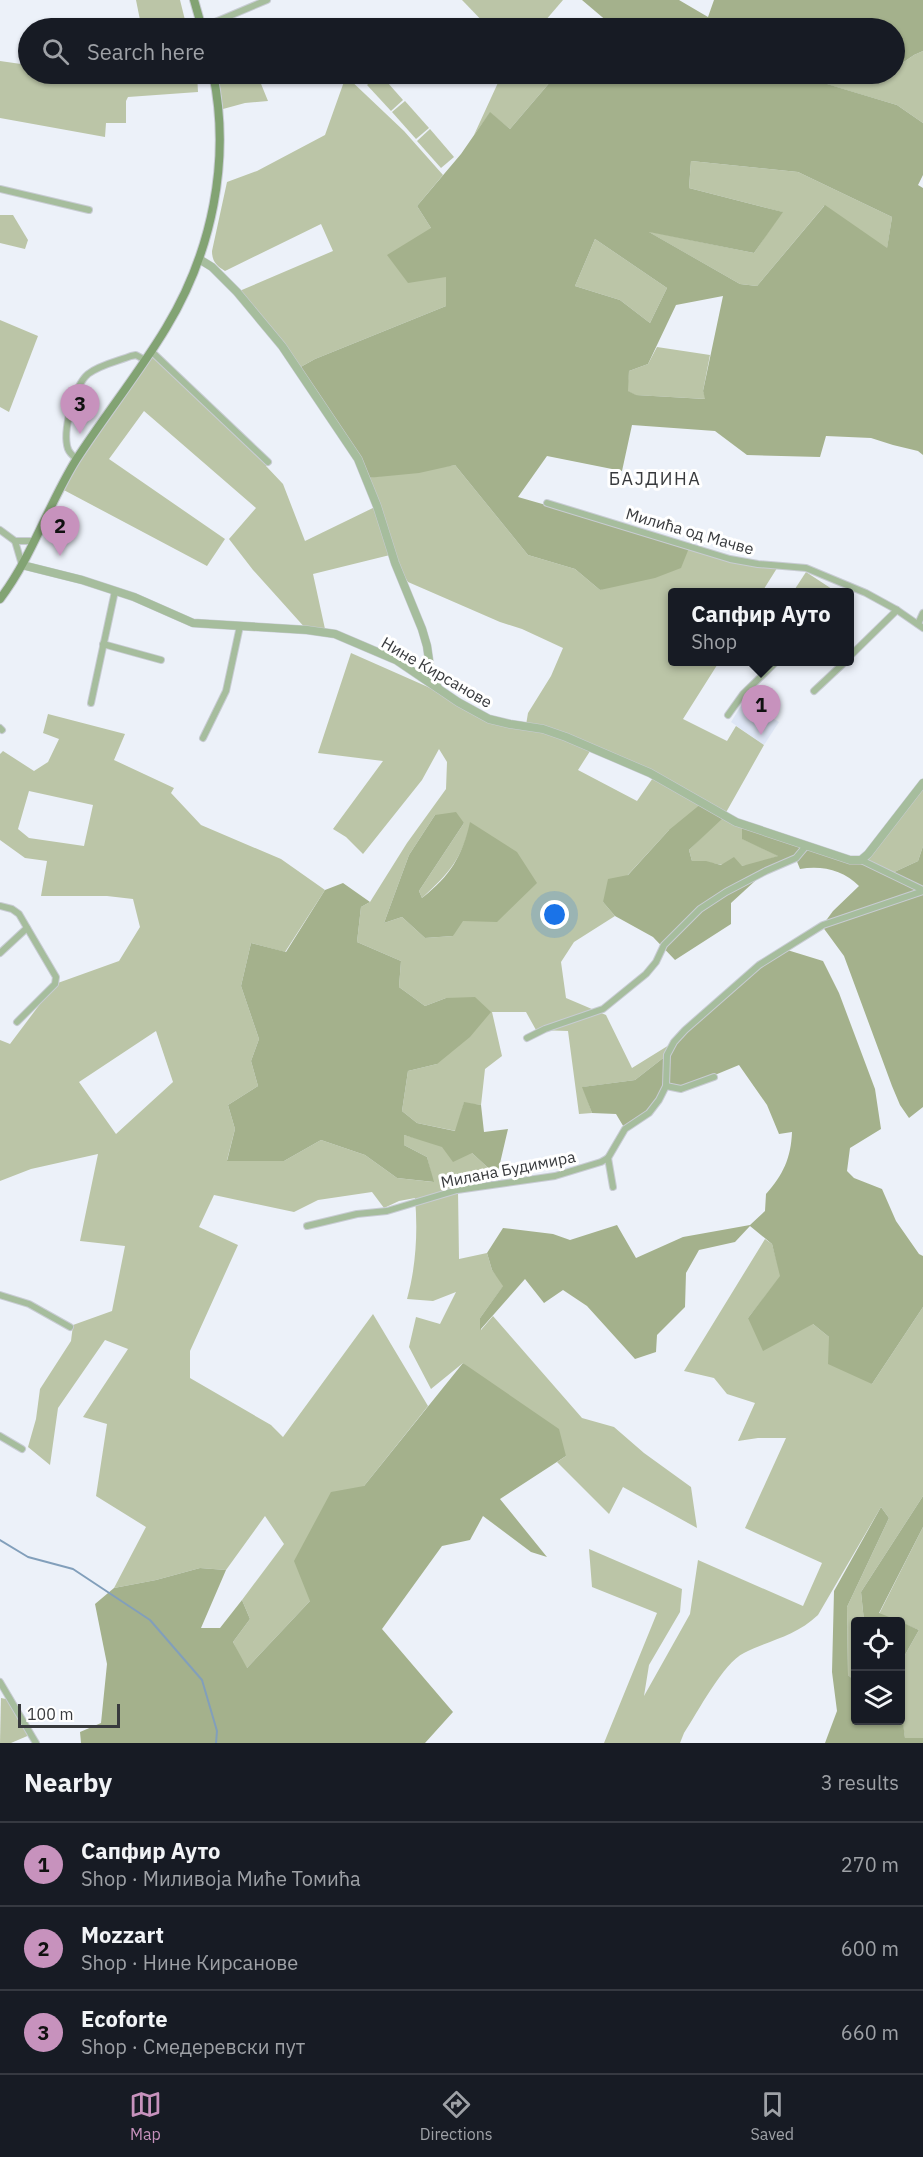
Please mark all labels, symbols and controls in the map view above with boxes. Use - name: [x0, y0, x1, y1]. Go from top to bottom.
- search box: [18, 18, 905, 84]
- icon: search: [39, 35, 72, 68]
- text: Search here: [87, 37, 205, 66]
- pin: 3: [60, 384, 100, 434]
- district label: БАЈДИНА: [609, 467, 701, 490]
- street label: Милића од Мачве: [624, 503, 756, 559]
- pin: 2: [40, 506, 80, 556]
- popup: [668, 588, 854, 666]
- text: Сапфир Ауто: [691, 599, 831, 628]
- text: Shop: [691, 628, 737, 655]
- street label: Нине Кирсанове: [378, 632, 496, 712]
- pin: 1: [742, 686, 780, 735]
- your location: [540, 900, 569, 929]
- street label: Милана Будимира: [439, 1146, 577, 1192]
- map controls: [851, 1617, 905, 1725]
- button: locate: [851, 1617, 905, 1671]
- button: layers: [851, 1671, 905, 1725]
- scale bar: [18, 1701, 120, 1728]
- text: 100 m: [27, 1704, 74, 1724]
- text: Nearby: [24, 1765, 112, 1799]
- text: 3 results: [821, 1769, 899, 1796]
- text: Сапфир Ауто: [81, 1836, 221, 1865]
- text: 1: [38, 1851, 50, 1878]
- text: 270 m: [841, 1851, 899, 1878]
- text: Shop · Миливоја Миће Томића: [81, 1865, 361, 1892]
- text: Mozzart: [81, 1920, 164, 1949]
- text: 2: [38, 1935, 50, 1962]
- text: 600 m: [841, 1935, 899, 1962]
- text: Shop · Нине Кирсанове: [81, 1949, 298, 1976]
- text: Ecoforte: [81, 2004, 168, 2033]
- text: 3: [38, 2019, 50, 2046]
- text: 660 m: [841, 2019, 899, 2046]
- text: Shop · Смедеревски пут: [81, 2033, 305, 2060]
- tab: Map: [129, 2088, 162, 2144]
- tab: Directions: [420, 2088, 493, 2144]
- tab: Saved: [751, 2088, 794, 2144]

